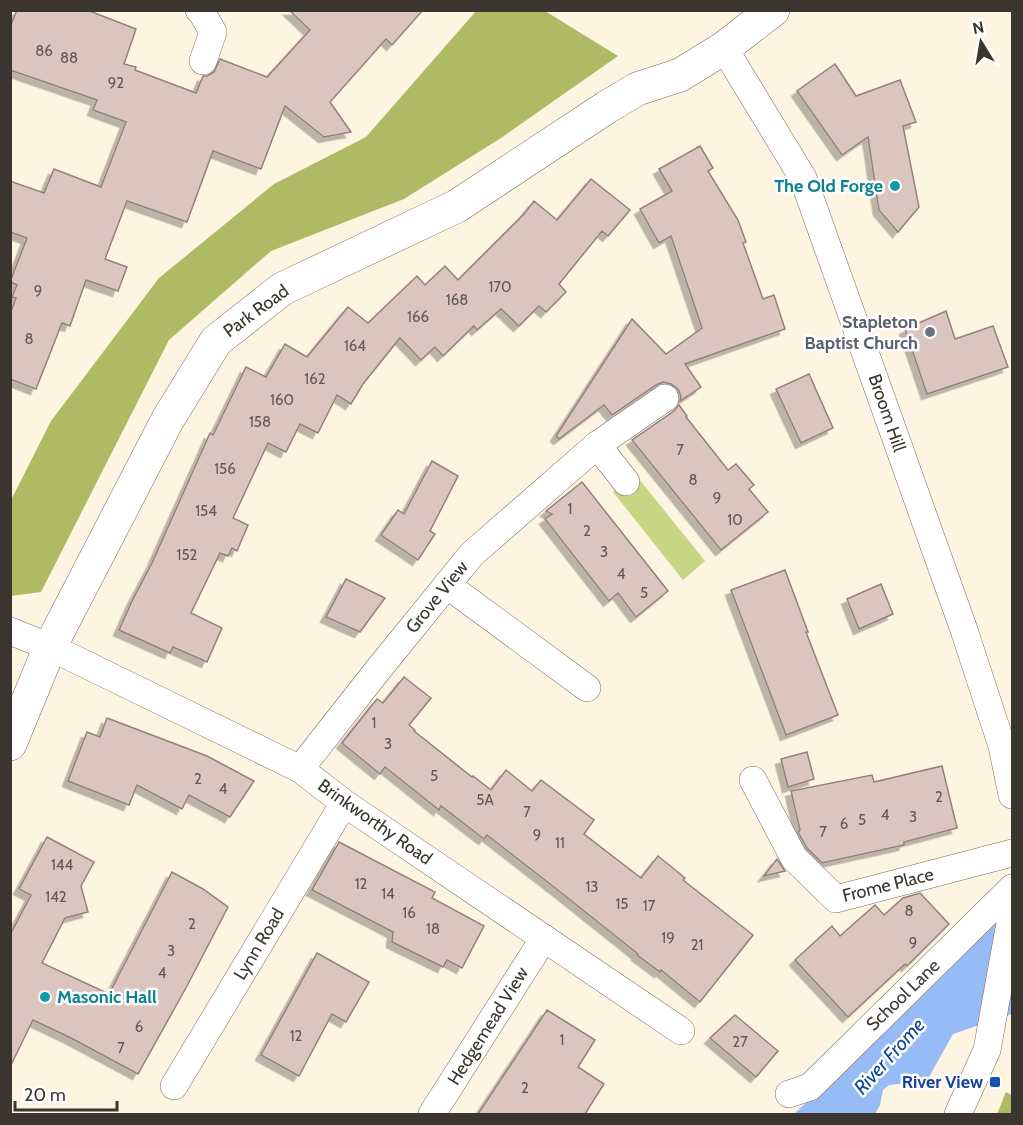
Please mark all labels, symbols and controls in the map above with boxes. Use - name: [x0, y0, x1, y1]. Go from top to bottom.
- north arrow: [951, 12, 1011, 72]
- text: N: [971, 17, 986, 38]
- house number: 86: [35, 42, 53, 60]
- house number: 88: [60, 49, 78, 67]
- house number: 92: [108, 74, 124, 92]
- place label: The Old Forge: [774, 175, 883, 197]
- marker: The Old Forge: [888, 179, 902, 193]
- house number: 170: [489, 278, 511, 296]
- street label: Park Road: [219, 280, 293, 342]
- house number: 9: [34, 282, 42, 300]
- house number: 168: [446, 291, 468, 309]
- house number: 166: [407, 308, 429, 326]
- place label: Stapleton Baptist Church: [805, 311, 918, 354]
- marker: Stapleton Baptist Church: [923, 325, 937, 339]
- house number: 8: [24, 330, 34, 348]
- house number: 164: [344, 337, 366, 355]
- house number: 162: [304, 370, 326, 388]
- street label: Broom Hill: [863, 371, 911, 455]
- house number: 160: [270, 391, 294, 409]
- house number: 158: [249, 413, 271, 431]
- house number: 7: [676, 441, 684, 459]
- house number: 156: [214, 460, 236, 478]
- house number: 8: [688, 471, 698, 489]
- house number: 9: [713, 489, 721, 507]
- house number: 1: [568, 500, 572, 518]
- house number: 154: [195, 502, 217, 520]
- house number: 10: [727, 511, 743, 529]
- house number: 2: [583, 522, 591, 540]
- house number: 3: [600, 543, 608, 561]
- house number: 152: [177, 546, 198, 564]
- street label: Grove View: [401, 556, 473, 638]
- house number: 4: [617, 565, 626, 583]
- house number: 5: [640, 584, 648, 602]
- house number: 1: [372, 714, 376, 732]
- house number: 3: [384, 735, 392, 753]
- house number: 5: [430, 767, 438, 785]
- house number: 2: [194, 770, 202, 788]
- street label: Brinkworthy Road: [314, 774, 436, 870]
- house number: 4: [219, 780, 228, 798]
- house number: 2: [935, 788, 943, 806]
- house number: 5A: [476, 791, 494, 809]
- house number: 7: [523, 803, 531, 821]
- house number: 4: [881, 806, 890, 824]
- house number: 3: [909, 808, 917, 826]
- house number: 5: [858, 811, 866, 829]
- house number: 6: [840, 815, 848, 833]
- house number: 7: [819, 823, 827, 841]
- house number: 9: [533, 826, 541, 844]
- house number: 11: [555, 834, 565, 852]
- house number: 144: [51, 856, 73, 874]
- street label: Frome Place: [840, 863, 936, 907]
- house number: 12: [355, 875, 368, 893]
- house number: 13: [585, 878, 599, 896]
- house number: 14: [381, 885, 395, 903]
- house number: 142: [45, 888, 67, 906]
- house number: 15: [615, 895, 629, 913]
- house number: 17: [643, 897, 656, 915]
- house number: 8: [904, 902, 914, 920]
- street label: Lynn Road: [229, 904, 289, 984]
- house number: 16: [402, 904, 416, 922]
- house number: 2: [188, 915, 196, 933]
- house number: 18: [426, 920, 440, 938]
- house number: 19: [661, 929, 675, 947]
- house number: 9: [909, 934, 917, 952]
- house number: 21: [691, 936, 703, 954]
- house number: 3: [167, 942, 175, 960]
- street label: School Lane: [862, 955, 944, 1035]
- street label: Hedgemead View: [443, 963, 533, 1089]
- house number: 4: [158, 964, 167, 982]
- place label: Masonic Hall: [57, 986, 157, 1008]
- marker: Masonic Hall: [38, 990, 52, 1004]
- water label: River Frome: [849, 1013, 929, 1099]
- house number: 6: [135, 1018, 143, 1036]
- house number: 12: [290, 1027, 303, 1045]
- house number: 1: [560, 1031, 564, 1049]
- house number: 27: [732, 1033, 748, 1051]
- house number: 7: [117, 1039, 125, 1057]
- place label: River View: [902, 1071, 983, 1093]
- scale bar: [15, 1074, 117, 1112]
- marker: River View: [988, 1075, 1002, 1089]
- house number: 2: [521, 1079, 529, 1097]
- text: 20 m: [24, 1084, 66, 1106]

